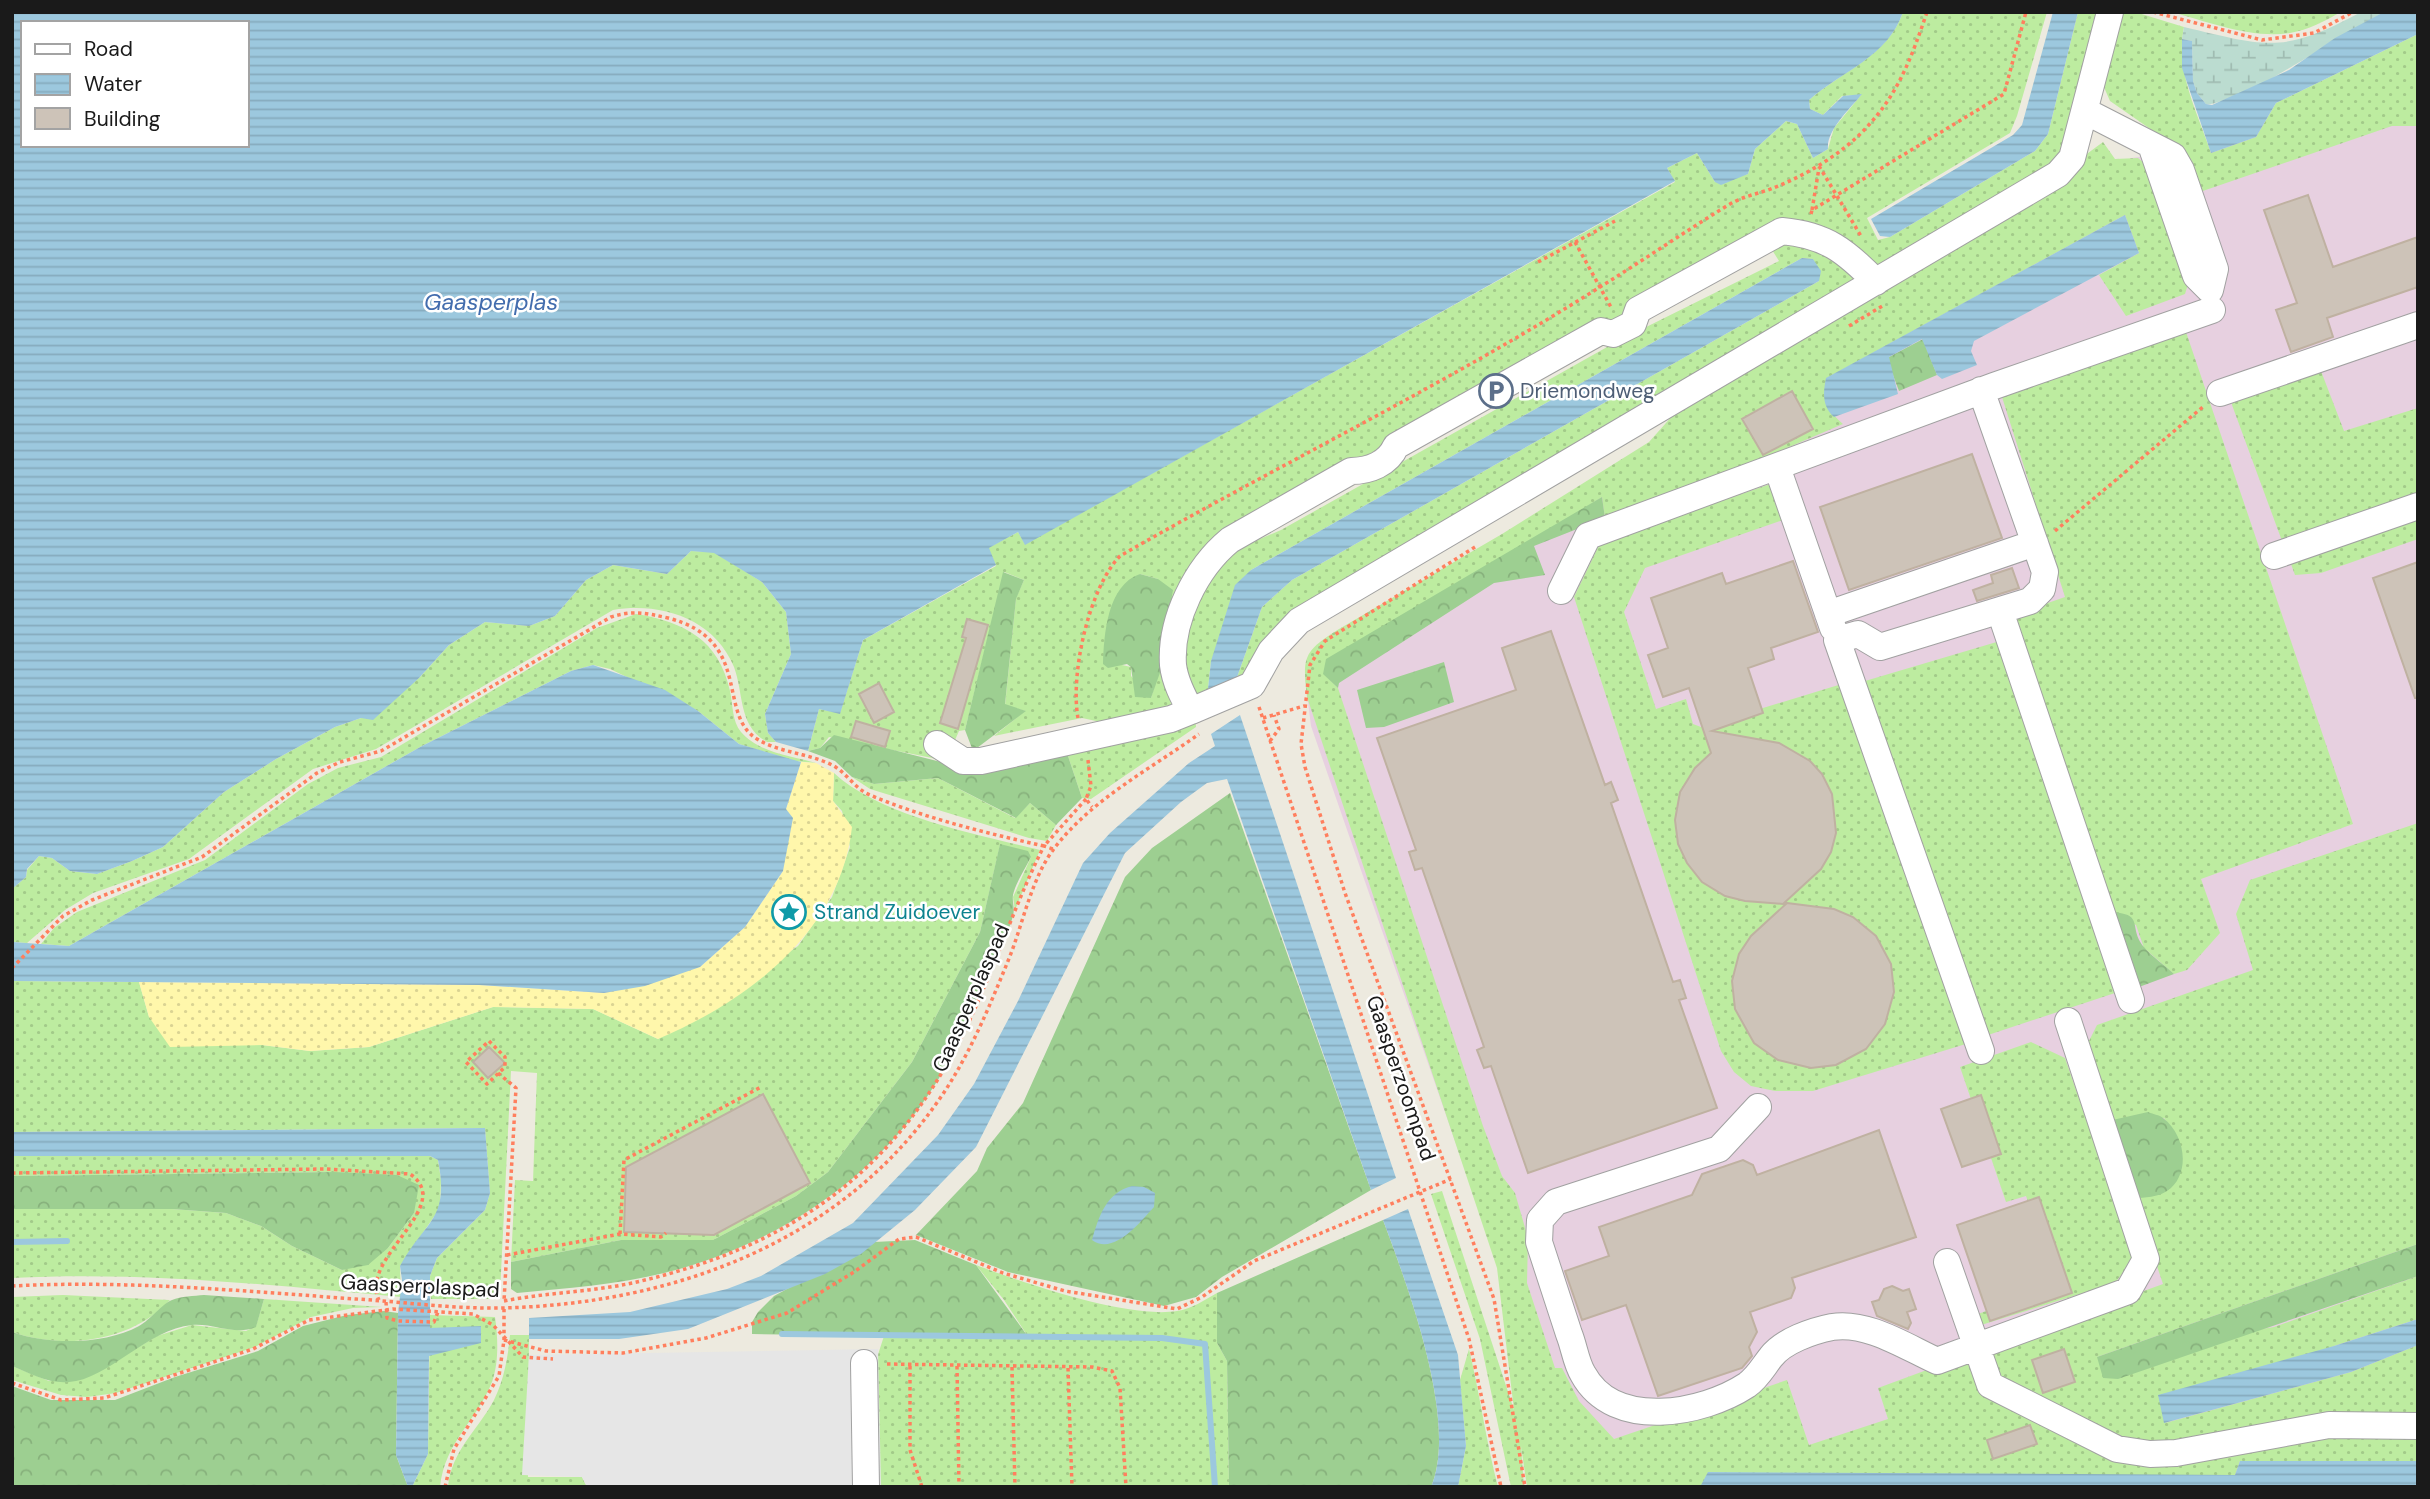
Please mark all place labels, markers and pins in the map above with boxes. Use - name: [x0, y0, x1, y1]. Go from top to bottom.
- parking icon: Driemondweg: [1477, 372, 1515, 410]
- place label: Driemondweg: [1520, 377, 1655, 405]
- place icon: Strand Zuidoever: [770, 893, 808, 931]
- place label: Strand Zuidoever: [814, 898, 980, 926]

